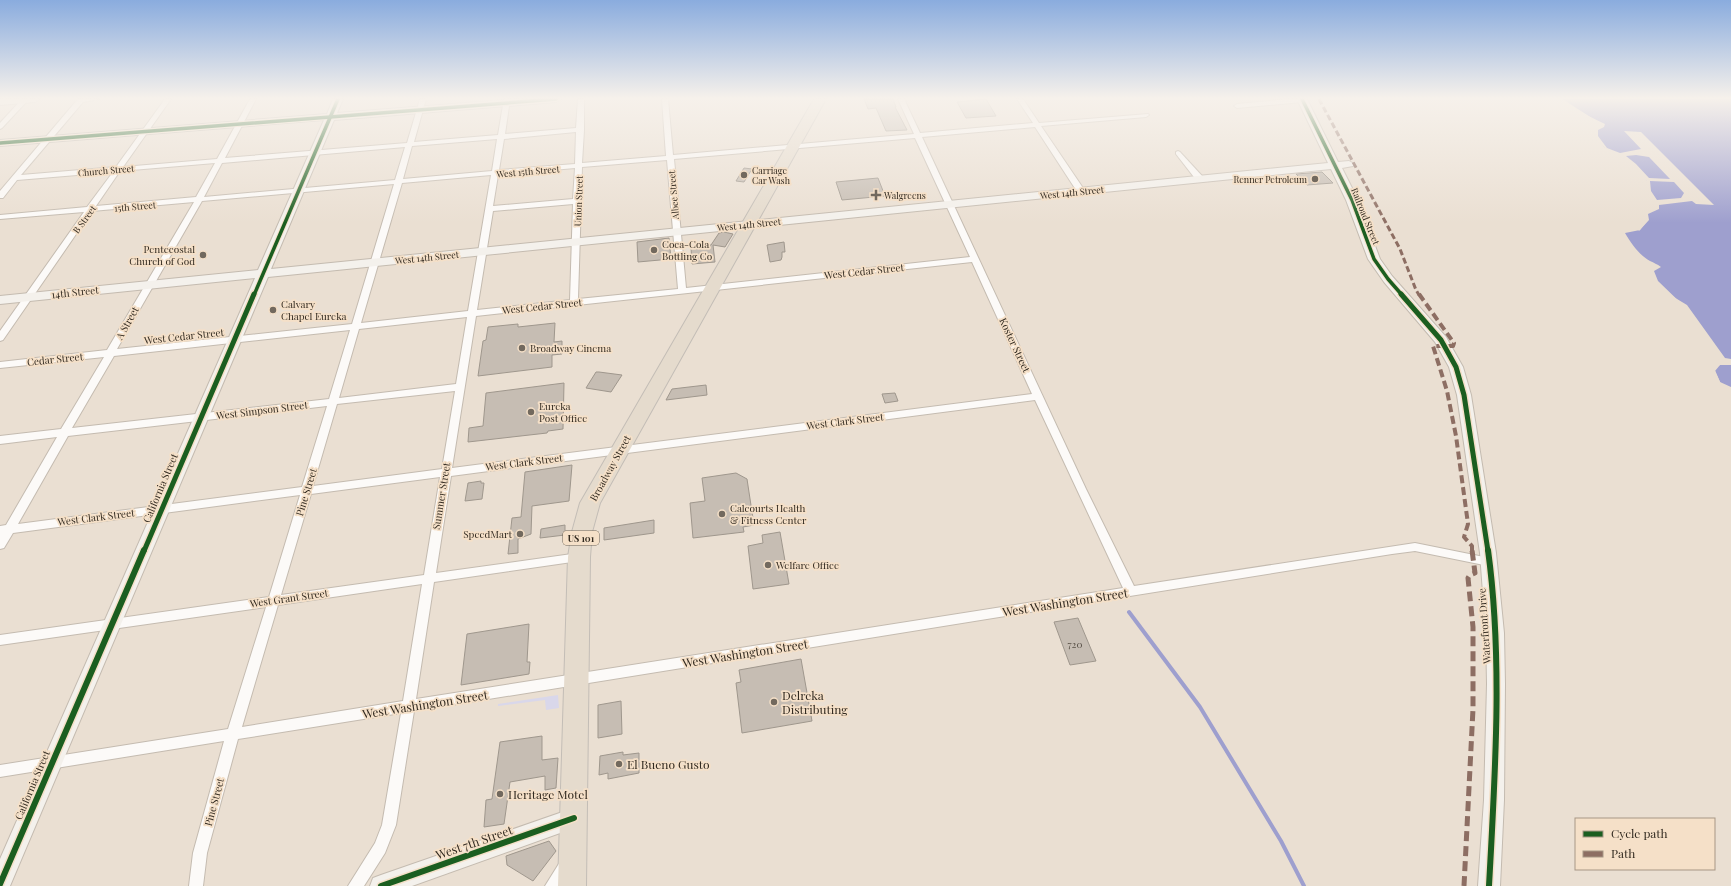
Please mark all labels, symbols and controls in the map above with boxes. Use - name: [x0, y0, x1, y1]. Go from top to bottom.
- street label: Church Street: [77, 161, 136, 178]
- street label: West 15th Street: [495, 162, 561, 180]
- place label: Carriage Car Wash: [752, 164, 791, 186]
- street label: Albee Street: [665, 169, 681, 221]
- marker: Carriage Car Wash: [739, 170, 749, 180]
- place label: Renner Petroleum: [1233, 173, 1307, 185]
- marker: Renner Petroleum: [1310, 174, 1320, 184]
- street label: Union Street: [571, 175, 585, 227]
- street label: West 14th Street: [1039, 183, 1105, 201]
- street label: Railroad Street: [1349, 186, 1383, 247]
- place label: Walgreens: [883, 189, 926, 201]
- marker: Walgreens: [871, 190, 881, 200]
- street label: 15th Street: [114, 198, 157, 214]
- street label: B Street: [70, 202, 99, 235]
- street label: West 14th Street: [716, 215, 782, 233]
- place label: Coca-Cola Bottling Co: [662, 237, 713, 263]
- place label: Pentecostal Church of God: [129, 242, 195, 268]
- marker: Coca-Cola Bottling Co: [649, 245, 659, 255]
- street label: West 14th Street: [394, 248, 460, 266]
- marker: Pentecostal Church of God: [198, 250, 208, 260]
- street label: West Cedar Street: [822, 260, 905, 282]
- street label: 14th Street: [51, 283, 100, 301]
- street label: West Cedar Street: [500, 295, 583, 317]
- place label: Calvary Chapel Eureka: [281, 297, 347, 323]
- street label: A Street: [112, 304, 142, 343]
- marker: Calvary Chapel Eureka: [268, 305, 278, 315]
- street label: Koster Street: [996, 315, 1034, 375]
- street label: West Cedar Street: [142, 325, 225, 347]
- place label: Broadway Cinema: [530, 341, 611, 355]
- marker: Broadway Cinema: [517, 343, 527, 353]
- street label: Cedar Street: [26, 349, 84, 369]
- street label: West Simpson Street: [214, 397, 309, 423]
- place label: Eureka Post Office: [539, 399, 587, 425]
- marker: Eureka Post Office: [526, 407, 536, 417]
- street label: West Clark Street: [805, 409, 885, 433]
- street label: Broadway Street: [586, 432, 634, 503]
- street label: West Clark Street: [484, 450, 564, 474]
- street label: California Street: [139, 451, 181, 525]
- street label: Summer Street: [429, 461, 453, 530]
- street label: Pine Street: [292, 466, 320, 518]
- place label: Calcourts Health & Fitness Center: [730, 501, 807, 527]
- street label: West Clark Street: [56, 505, 136, 529]
- marker: Calcourts Health & Fitness Center: [717, 509, 727, 519]
- place label: SpeedMart: [463, 527, 512, 541]
- marker: SpeedMart: [515, 529, 525, 539]
- road number: US 101: [563, 531, 599, 545]
- place label: Welfare Office: [775, 558, 839, 572]
- marker: Welfare Office: [763, 560, 773, 570]
- street label: West Washington Street: [1000, 584, 1130, 620]
- street label: West Grant Street: [248, 586, 329, 611]
- street label: Waterfront Drive: [1474, 588, 1494, 665]
- street label: West Washington Street: [680, 635, 810, 671]
- house number: 720: [1068, 637, 1082, 651]
- street label: West Washington Street: [360, 686, 490, 722]
- place label: Delreka Distributing: [782, 687, 848, 717]
- marker: Delreka Distributing: [769, 697, 779, 707]
- street label: California Street: [11, 748, 53, 822]
- place label: El Bueno Gusto: [627, 756, 710, 772]
- marker: El Bueno Gusto: [614, 759, 624, 769]
- street label: Pine Street: [201, 776, 227, 828]
- place label: Heritage Motel: [508, 786, 588, 802]
- marker: Heritage Motel: [495, 789, 505, 799]
- legend: [1575, 818, 1715, 870]
- street label: West 7th Street: [433, 821, 515, 863]
- text: Cycle path: [1611, 825, 1668, 841]
- text: Path: [1611, 845, 1635, 861]

